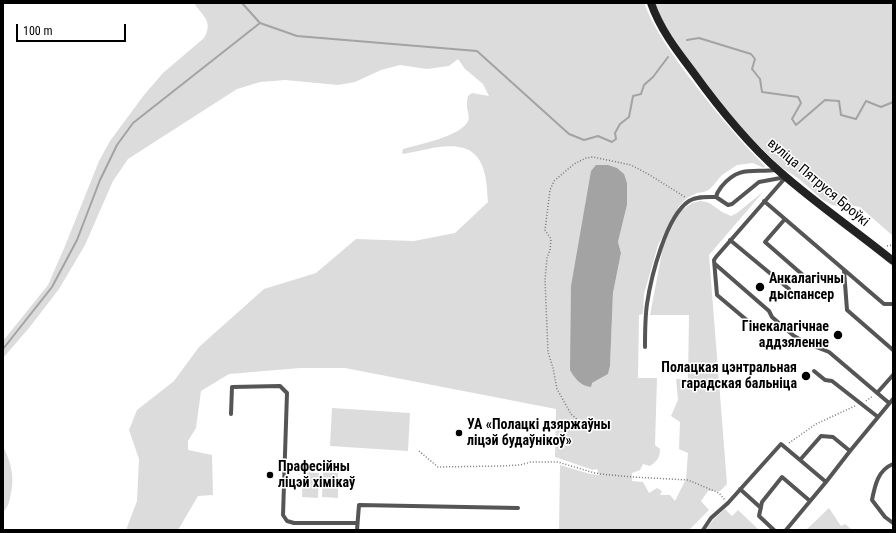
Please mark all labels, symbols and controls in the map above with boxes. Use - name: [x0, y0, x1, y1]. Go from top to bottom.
- scale bar: [18, 16, 128, 42]
- text: 100 m: [23, 24, 53, 38]
- street label: вуліца Пятруся Броўкі: [764, 135, 872, 231]
- place label: Анкалагічны дыспансер: [769, 271, 844, 304]
- marker: Анкалагічны дыспансер: [754, 281, 766, 293]
- place label: Гінекалагічнае аддзяленне: [742, 319, 829, 352]
- marker: Гінекалагічнае аддзяленне: [832, 329, 844, 341]
- place label: Полацкая цэнтральная гарадская бальніца: [661, 360, 797, 392]
- marker: Полацкая цэнтральная гарадская бальніца: [800, 370, 812, 382]
- place label: УА «Полацкі дзяржаўны ліцэй будаўнікоў»: [467, 417, 611, 450]
- marker: УА «Полацкі дзяржаўны ліцэй будаўнікоў»: [454, 428, 464, 438]
- place label: Прафесійны ліцэй хімікаў: [278, 459, 355, 492]
- marker: Прафесійны ліцэй хімікаў: [265, 470, 275, 480]

